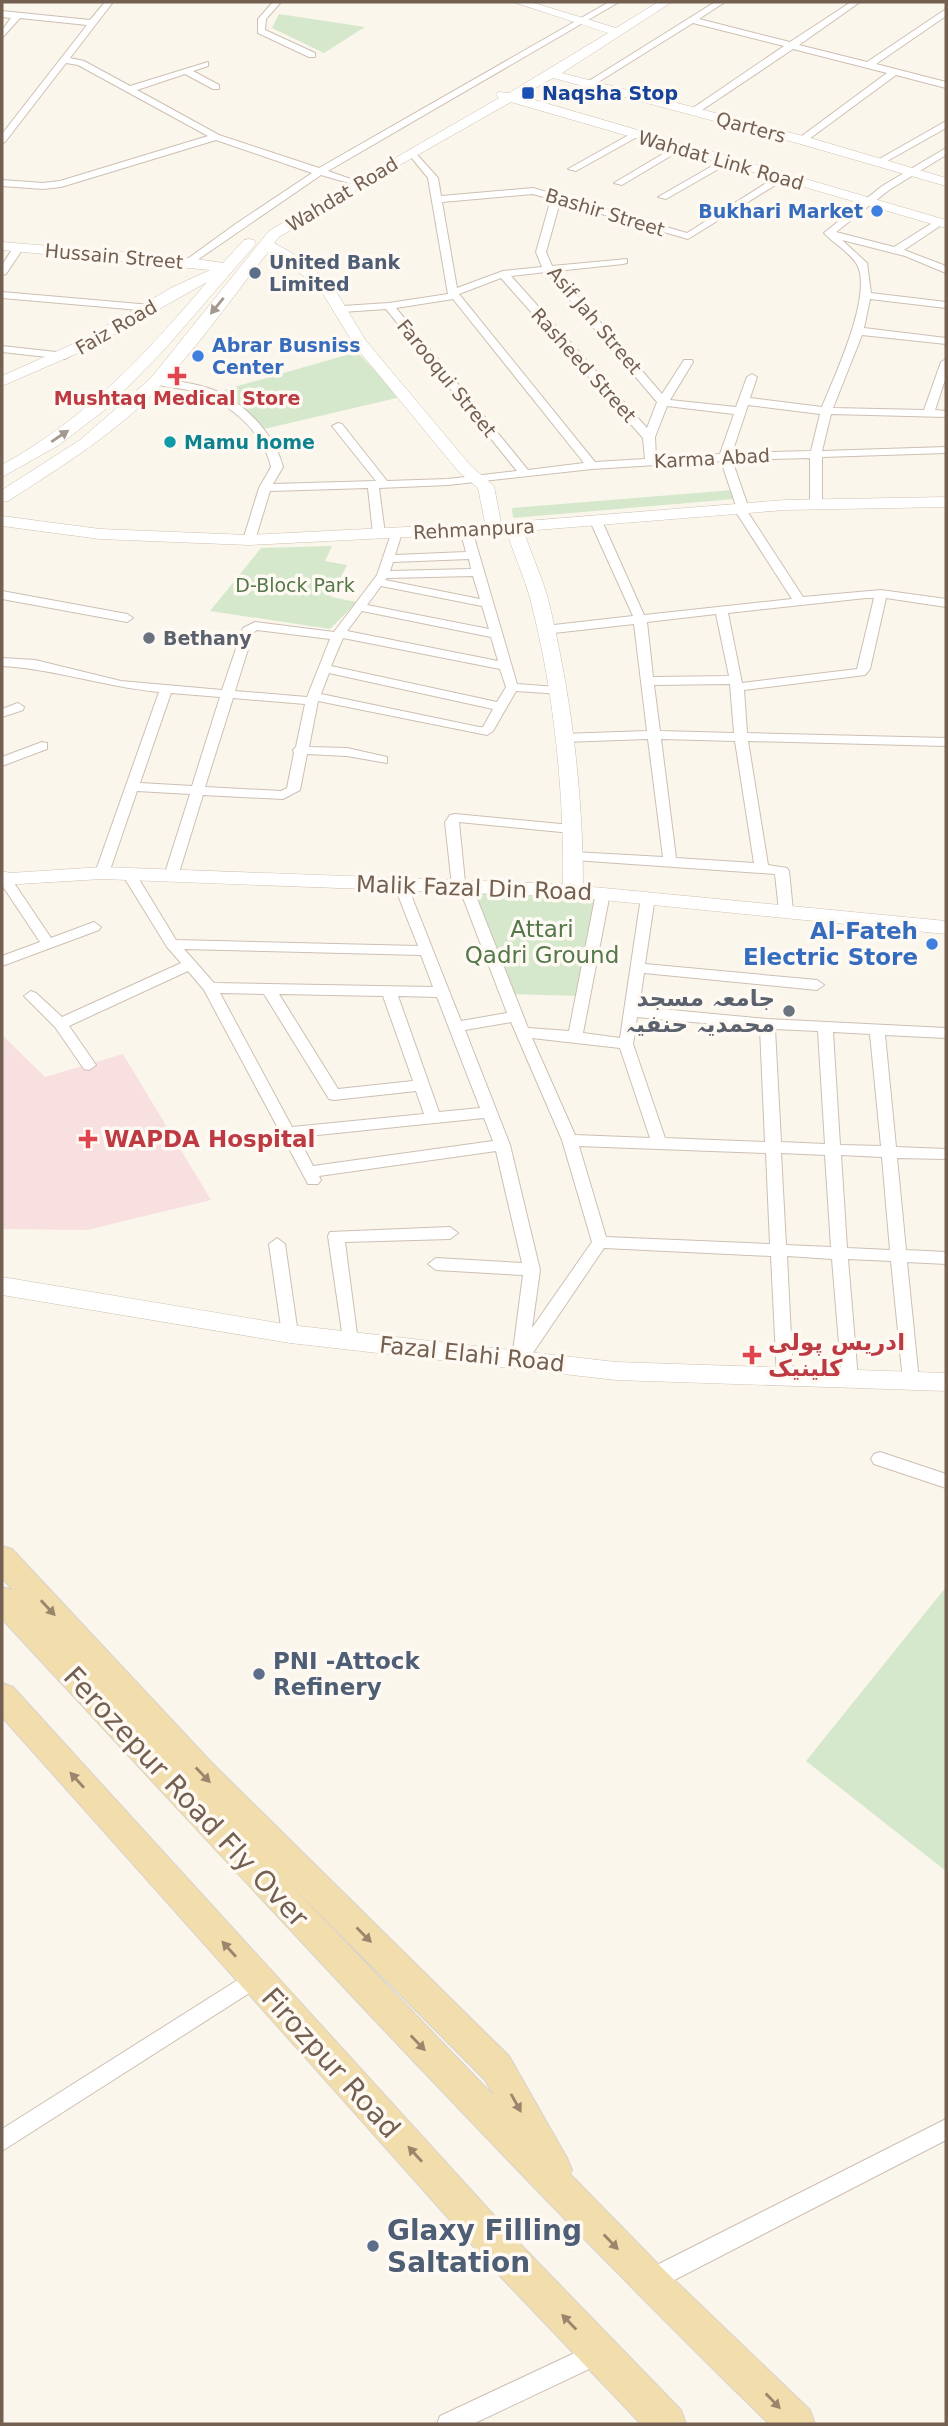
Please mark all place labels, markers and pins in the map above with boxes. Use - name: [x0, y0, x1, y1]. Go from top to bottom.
- place label: Naqsha Stop: [542, 82, 678, 104]
- marker: Naqsha Stop: [520, 85, 536, 101]
- place label: Bukhari Market: [698, 200, 863, 222]
- marker: Bukhari Market: [869, 203, 885, 219]
- place label: United Bank Limited: [269, 251, 400, 295]
- marker: United Bank Limited: [247, 265, 263, 281]
- place label: Abrar Busniss Center: [212, 334, 360, 378]
- marker: Abrar Busniss Center: [190, 348, 206, 364]
- marker: Mushtaq Medical Store: [169, 368, 185, 384]
- place label: Mushtaq Medical Store: [54, 387, 300, 409]
- place label: Mamu home: [184, 431, 315, 453]
- marker: Mamu home: [162, 434, 178, 450]
- place label: Bethany: [163, 627, 252, 649]
- marker: Bethany: [141, 630, 157, 646]
- place label: Al-Fateh Electric Store: [743, 918, 918, 970]
- marker: Al-Fateh Electric Store: [924, 936, 940, 952]
- place label: جامعہ مسجد محمدیہ حنفیہ: [626, 985, 775, 1037]
- marker: جامعہ مسجد محمدیہ حنفیہ: [781, 1003, 797, 1019]
- place label: WAPDA Hospital: [104, 1126, 315, 1152]
- marker: WAPDA Hospital: [78, 1129, 98, 1149]
- place label: ادریس پولی کلینیک: [768, 1329, 905, 1381]
- marker: ادریس پولی کلینیک: [742, 1345, 762, 1365]
- place label: PNI -Attock Refinery: [273, 1648, 420, 1700]
- marker: PNI -Attock Refinery: [251, 1666, 267, 1682]
- place label: Glaxy Filling Saltation: [387, 2214, 582, 2279]
- marker: Glaxy Filling Saltation: [365, 2238, 381, 2254]

